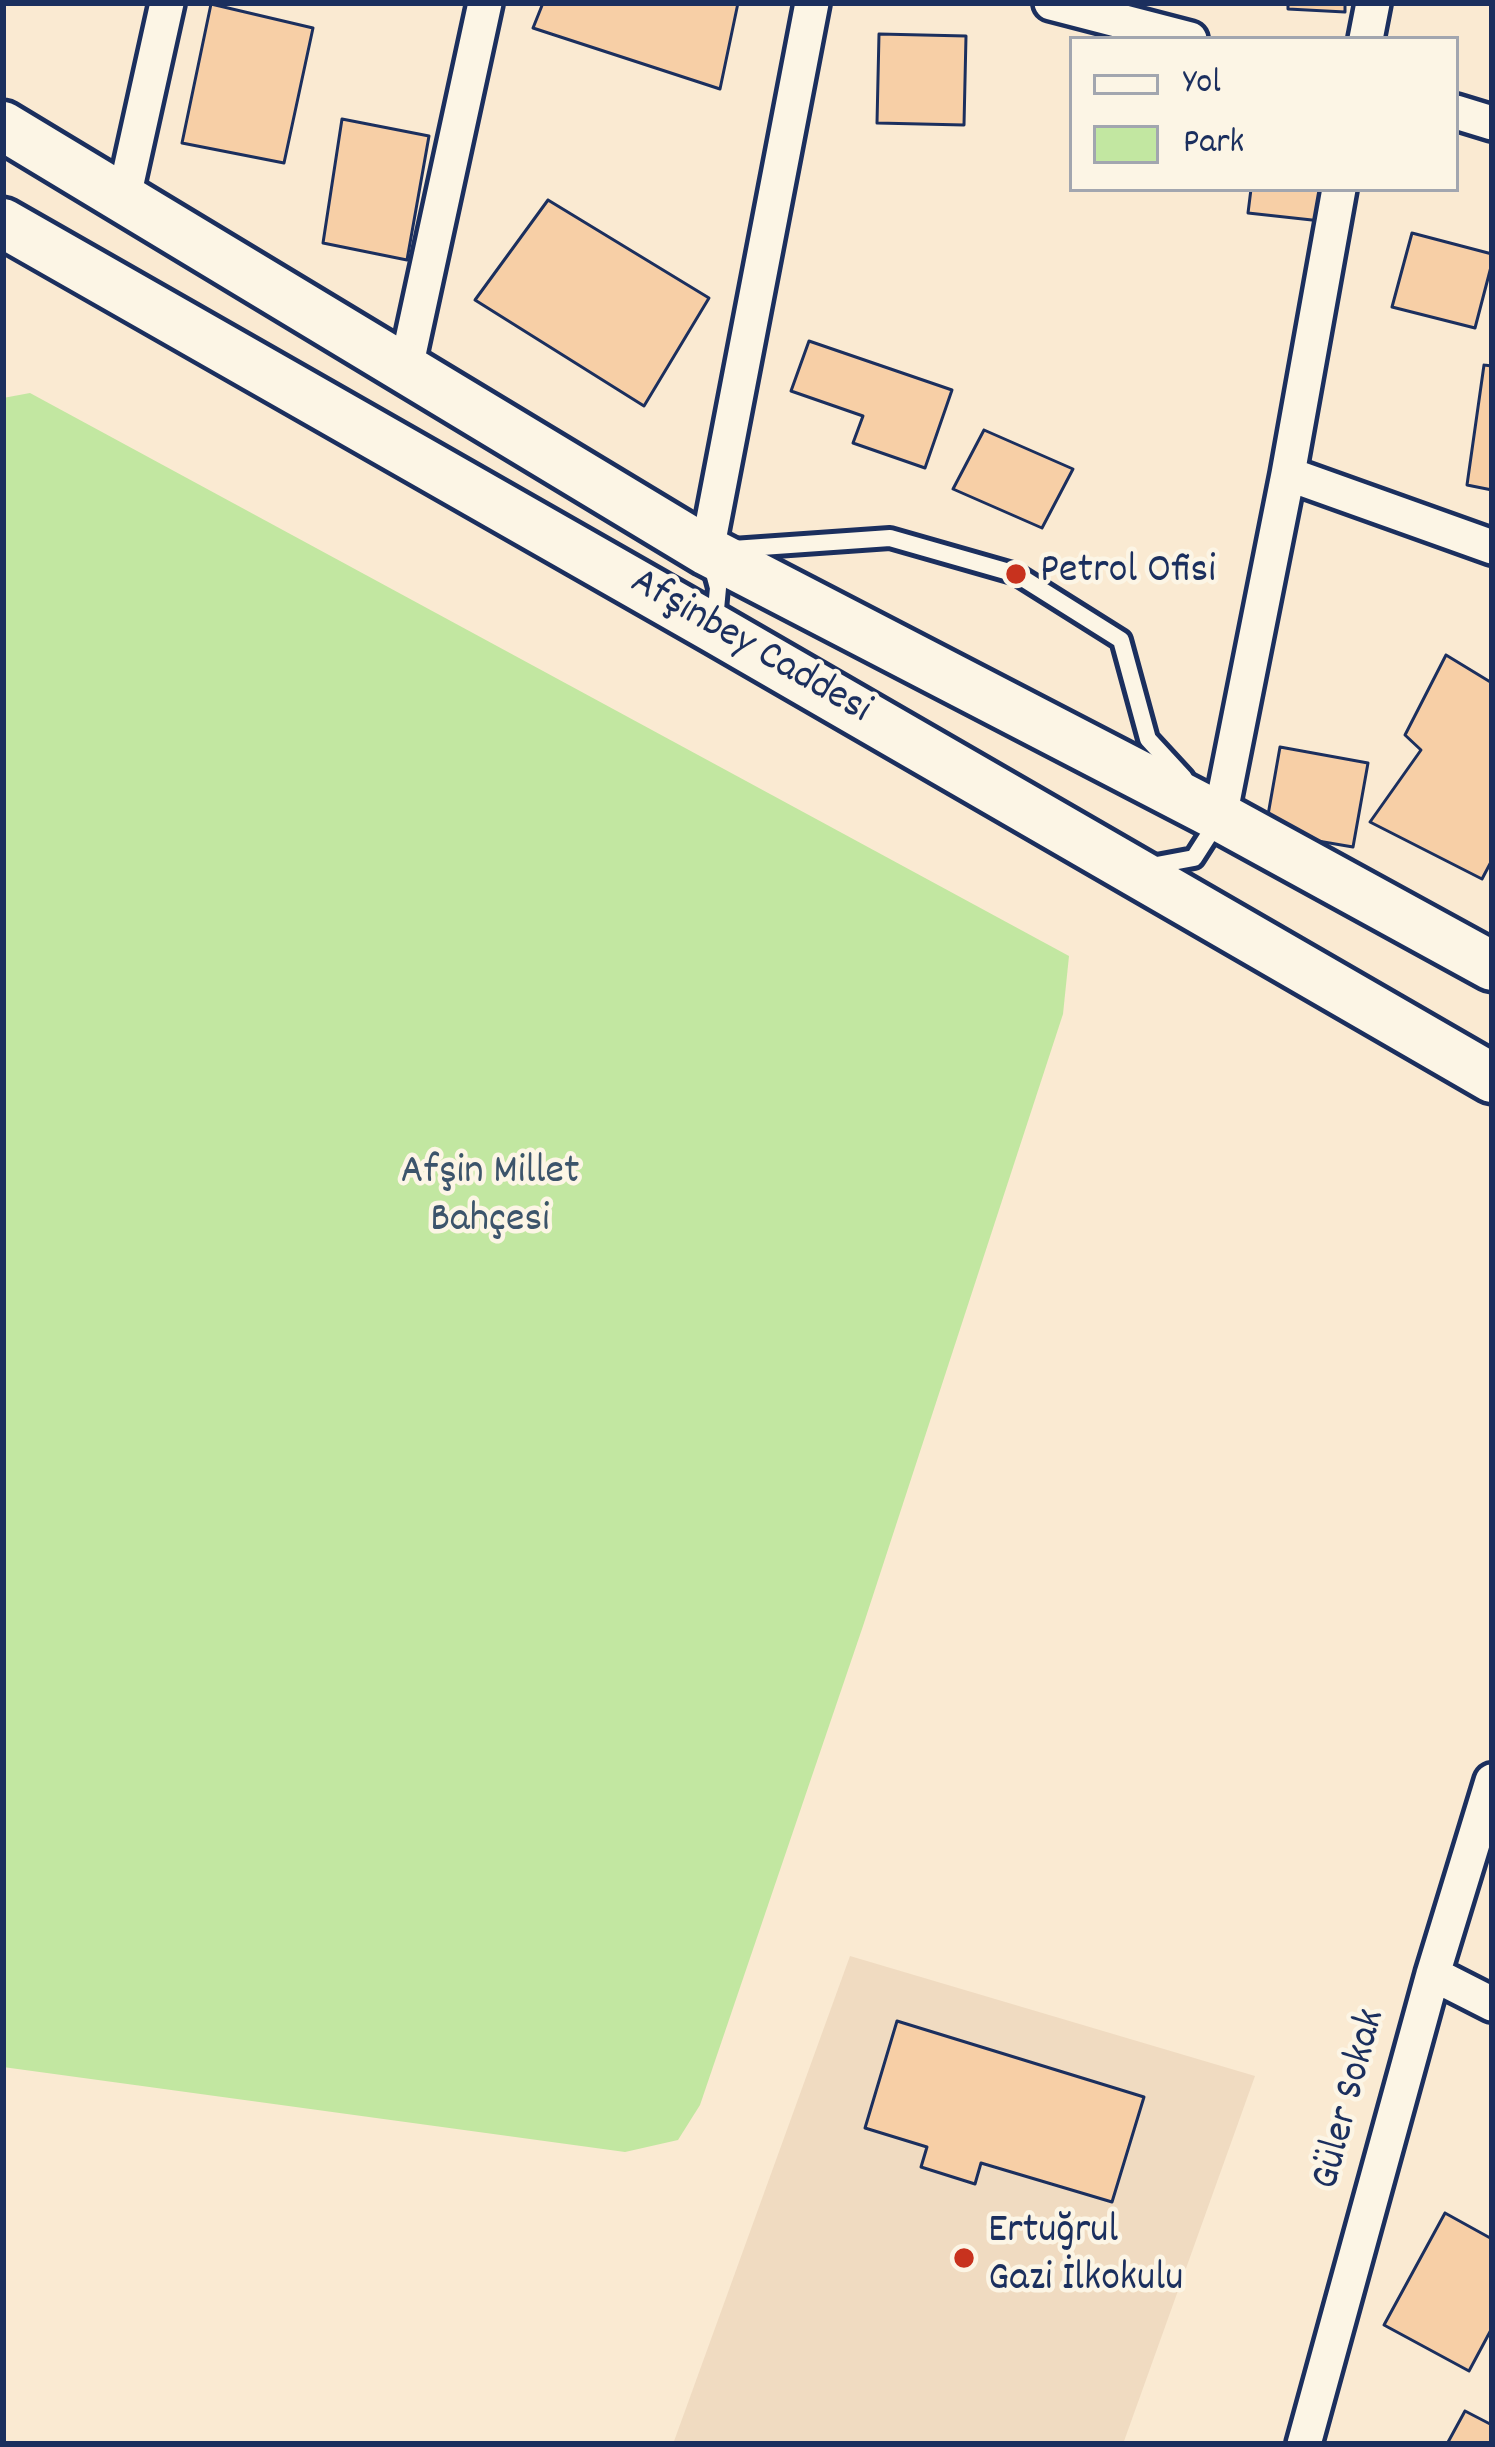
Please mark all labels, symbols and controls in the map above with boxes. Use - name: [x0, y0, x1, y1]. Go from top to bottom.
- legend: [1069, 36, 1459, 192]
- text: Yol: [1183, 58, 1221, 110]
- text: Park: [1183, 118, 1244, 170]
- place label: Petrol Ofisi: [1040, 549, 1216, 599]
- street label: Afşinbey Caddesi: [620, 560, 878, 738]
- marker: Petrol Ofisi: [1003, 561, 1029, 587]
- park label: Afşin Millet Bahçesi: [401, 1150, 579, 1248]
- street label: Güler Sokak: [1304, 2004, 1400, 2196]
- place label: Ertuğrul Gazi İlkokulu: [988, 2209, 1183, 2308]
- marker: Ertuğrul Gazi İlkokulu: [951, 2245, 977, 2271]

